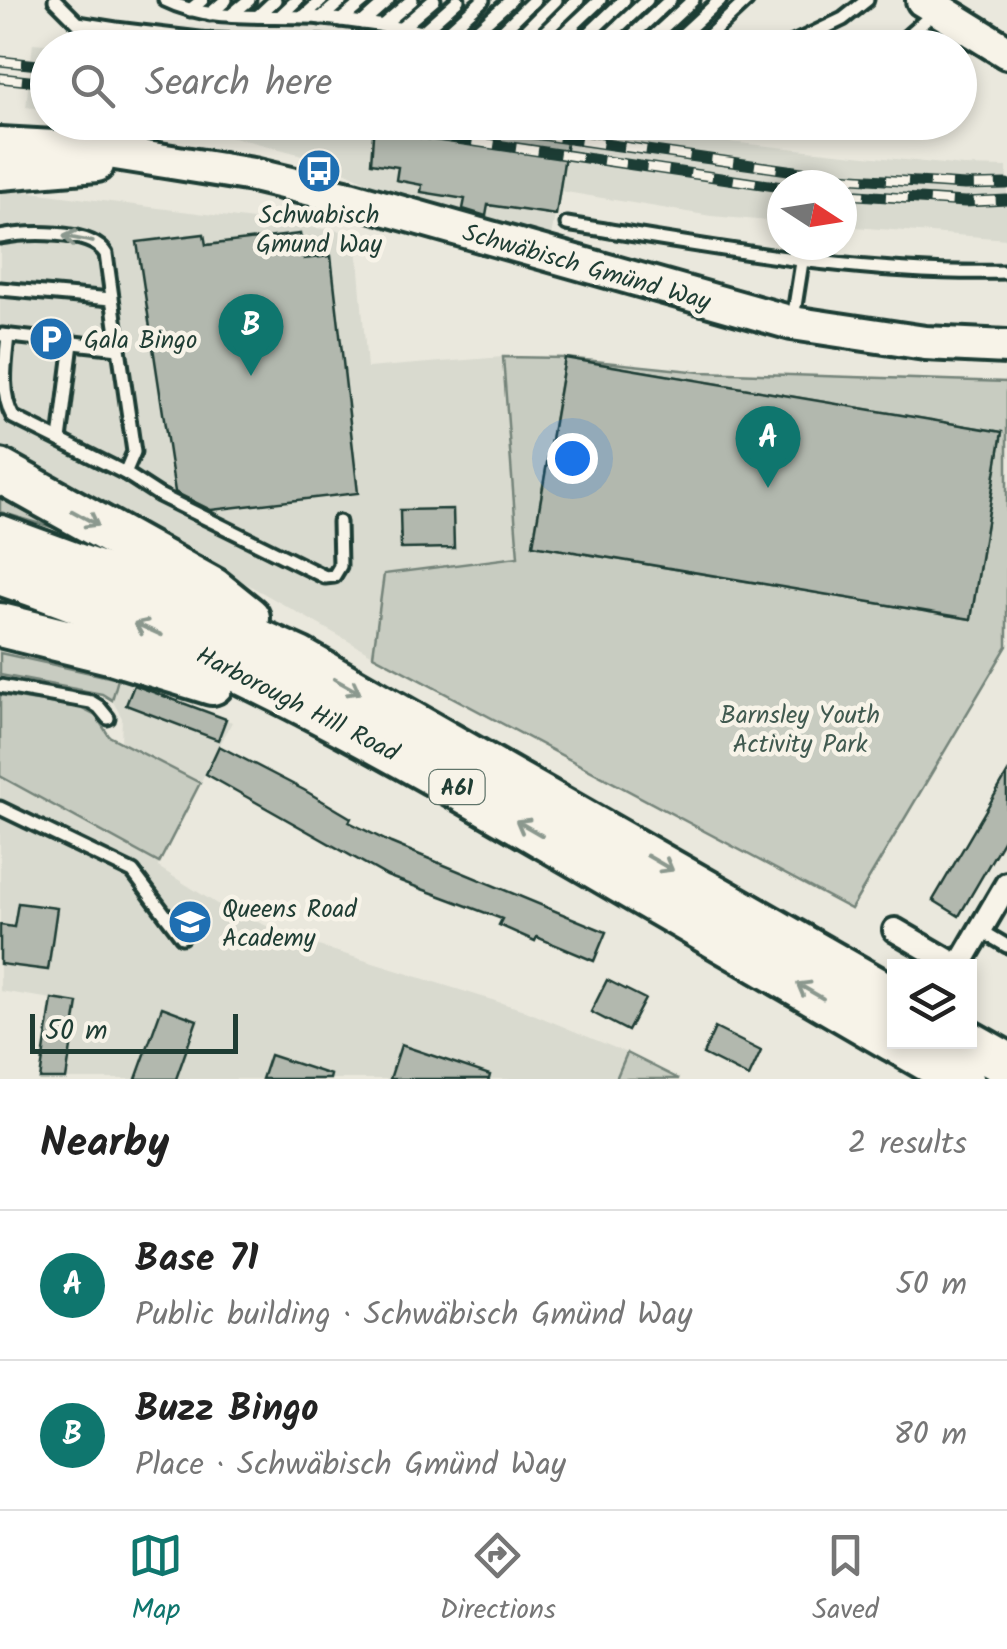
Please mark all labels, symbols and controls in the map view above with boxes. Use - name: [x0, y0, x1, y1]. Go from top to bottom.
- search box: [30, 30, 977, 140]
- text: Search here: [145, 55, 332, 115]
- icon: search: [65, 58, 120, 113]
- bus stop icon: Schwabisch Gmund Way: [296, 148, 342, 194]
- north arrow: [767, 170, 857, 260]
- place label: Schwabisch Gmund Way: [256, 196, 382, 265]
- street label: Schwäbisch Gmünd Way: [458, 213, 716, 323]
- one-way arrow: [63, 229, 95, 248]
- pin: B: [218, 294, 284, 376]
- parking icon: Gala Bingo: [28, 316, 74, 362]
- place label: Gala Bingo: [84, 321, 197, 361]
- pin: A: [736, 406, 800, 488]
- your location: [547, 433, 598, 484]
- one-way arrow: [70, 509, 99, 529]
- one-way arrow: [133, 619, 164, 637]
- street label: Harborough Hill Road: [189, 636, 407, 774]
- one-way arrow: [331, 676, 361, 696]
- park label: Barnsley Youth Activity Park: [720, 696, 880, 765]
- road number: A61: [430, 770, 484, 804]
- one-way arrow: [515, 818, 544, 838]
- one-way arrow: [644, 854, 674, 874]
- place label: Queens Road Academy: [222, 890, 358, 959]
- school or university icon: Queens Road Academy: [167, 899, 213, 945]
- map controls: [887, 959, 977, 1049]
- button: layers: [887, 959, 977, 1049]
- one-way arrow: [796, 981, 825, 1001]
- scale bar: [30, 1009, 238, 1054]
- text: 50 m: [45, 1009, 108, 1054]
- text: Nearby: [40, 1111, 169, 1178]
- text: 2 results: [848, 1119, 967, 1170]
- text: Base 71: [135, 1230, 258, 1290]
- text: A: [62, 1260, 83, 1311]
- text: 50 m: [896, 1260, 967, 1311]
- text: Public building · Schwäbisch Gmünd Way: [135, 1290, 692, 1341]
- text: Buzz Bingo: [135, 1380, 319, 1440]
- text: B: [63, 1410, 82, 1461]
- text: 80 m: [893, 1410, 967, 1461]
- text: Place · Schwäbisch Gmünd Way: [135, 1440, 566, 1491]
- tab: Map: [128, 1528, 183, 1633]
- tab: Directions: [440, 1528, 556, 1633]
- tab: Saved: [812, 1528, 879, 1633]

